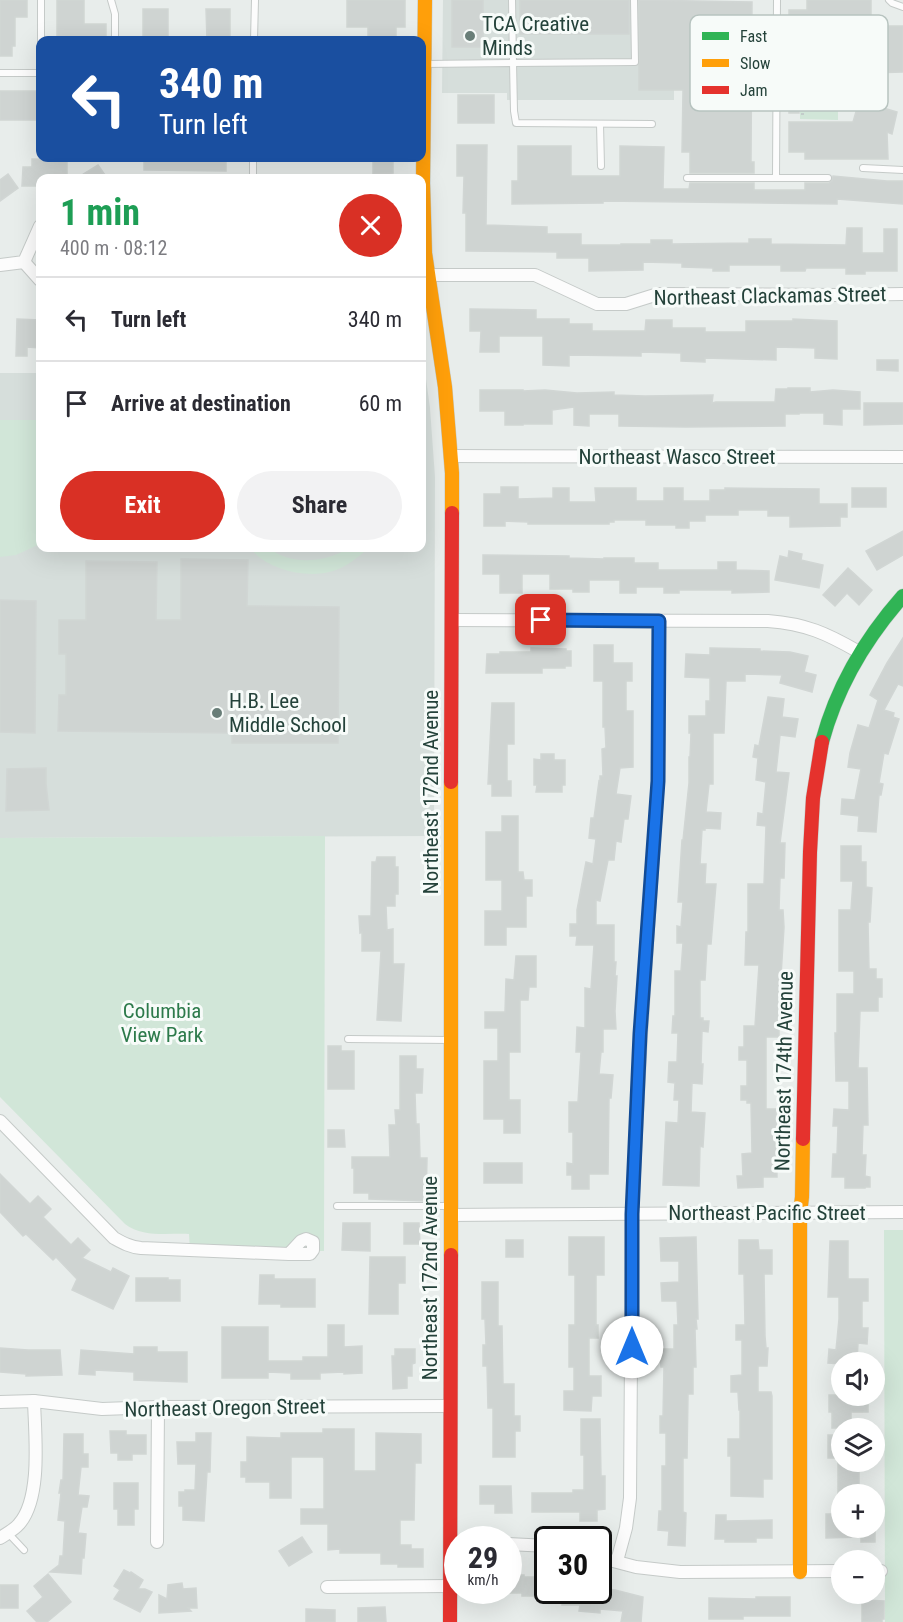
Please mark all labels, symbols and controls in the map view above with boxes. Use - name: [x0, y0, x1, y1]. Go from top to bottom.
- place label: TCA Creative Minds: [482, 12, 589, 60]
- legend: [690, 15, 888, 111]
- text: Fast: [740, 27, 767, 46]
- marker: TCA Creative Minds: [463, 29, 477, 43]
- text: Slow: [740, 54, 770, 73]
- text: 340 m: [159, 59, 264, 108]
- icon: left: [60, 60, 138, 138]
- text: Jam: [740, 81, 767, 100]
- text: Turn left: [159, 109, 248, 141]
- text: 1 min: [60, 192, 140, 234]
- button: close: [339, 194, 402, 257]
- text: 400 m · 08:12: [60, 236, 167, 260]
- street label: Northeast Clackamas Street: [653, 282, 887, 310]
- icon: left: [60, 303, 93, 336]
- text: Turn left: [111, 307, 186, 332]
- text: 340 m: [348, 307, 402, 332]
- icon: arrive: [60, 387, 93, 420]
- text: Arrive at destination: [111, 391, 291, 416]
- text: 60 m: [359, 391, 402, 416]
- street label: Northeast Wasco Street: [579, 445, 775, 469]
- button: Exit: [60, 471, 225, 540]
- button: Share: [237, 471, 402, 540]
- pin: [515, 594, 566, 645]
- icon: arrive: [524, 603, 557, 636]
- place label: H.B. Lee Middle School: [229, 689, 347, 737]
- street label: Northeast 172nd Avenue: [419, 690, 443, 894]
- marker: H.B. Lee Middle School: [210, 706, 224, 720]
- street label: Northeast 174th Avenue: [770, 971, 798, 1171]
- park label: Columbia View Park: [121, 999, 204, 1047]
- street label: Northeast 172nd Avenue: [418, 1176, 442, 1380]
- street label: Northeast Pacific Street: [668, 1201, 866, 1225]
- position arrow: [600, 1315, 664, 1379]
- map controls: [831, 1352, 885, 1604]
- button: sound: [831, 1352, 885, 1406]
- street label: Northeast Oregon Street: [124, 1394, 326, 1422]
- button: layers: [831, 1418, 885, 1472]
- button: +: [831, 1484, 885, 1538]
- speed limit sign: 30: [534, 1526, 612, 1604]
- text: 29: [468, 1540, 498, 1575]
- button: −: [831, 1550, 885, 1604]
- text: km/h: [468, 1571, 498, 1589]

